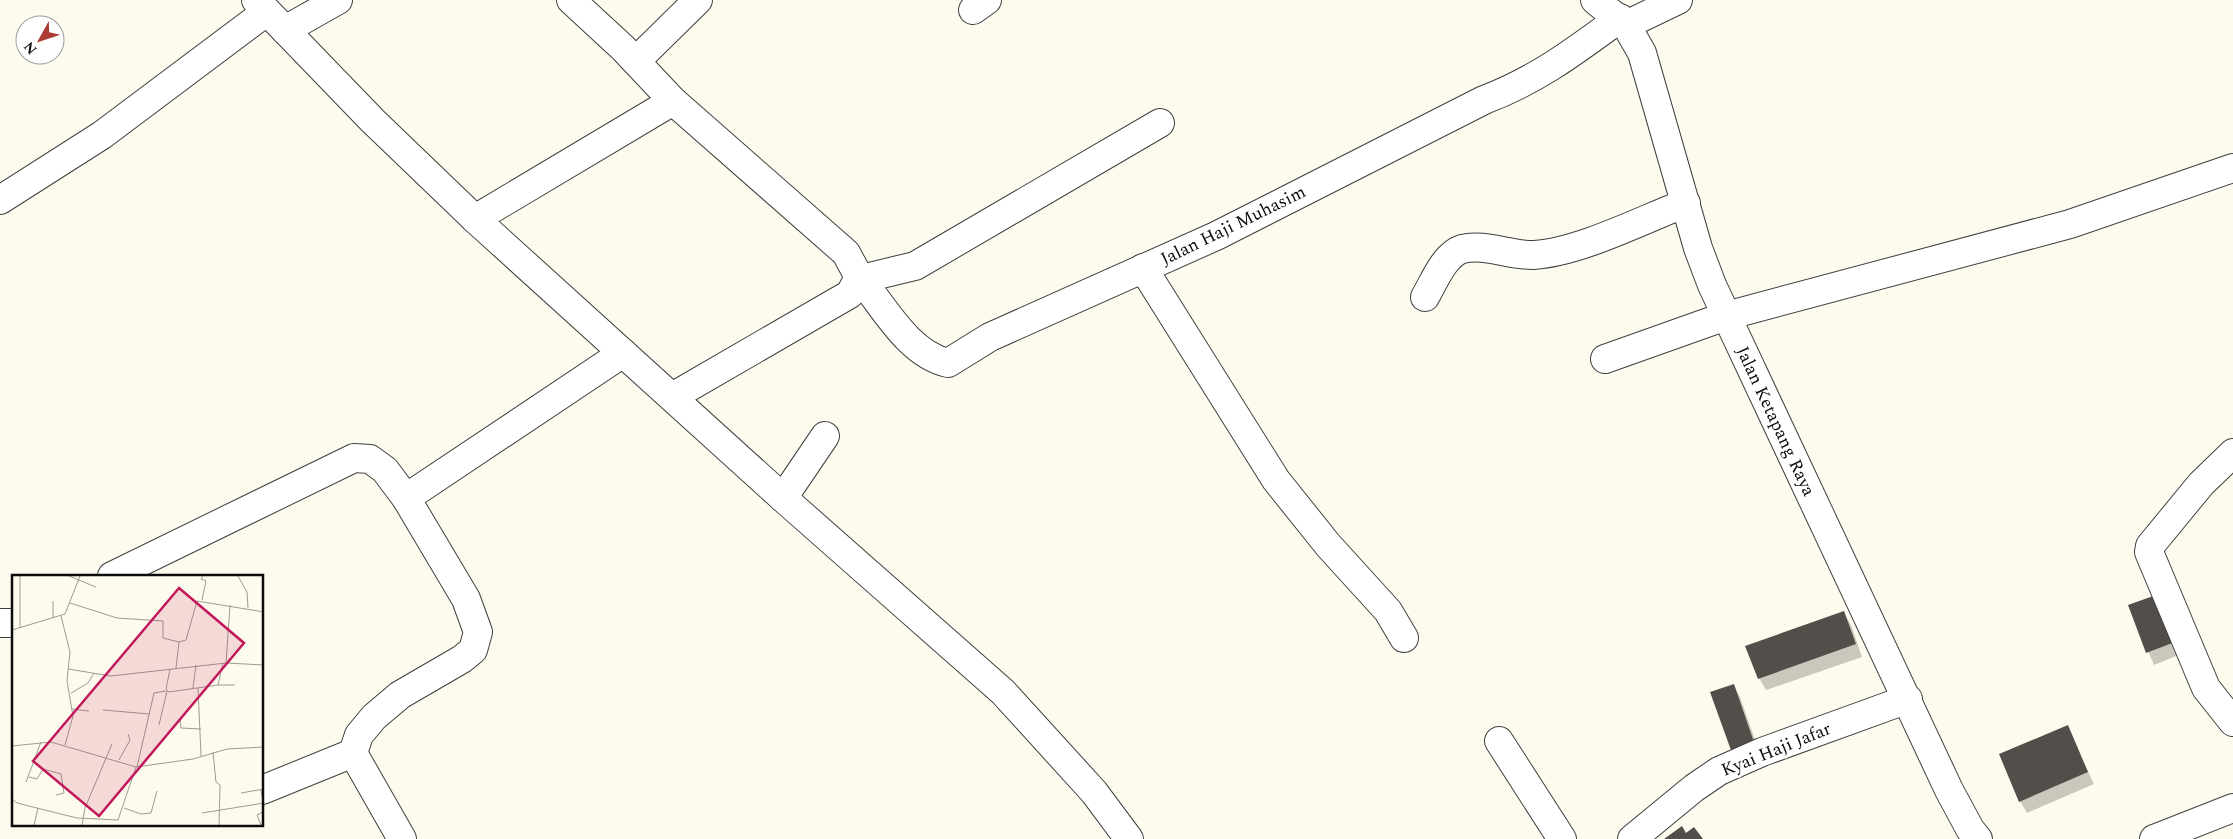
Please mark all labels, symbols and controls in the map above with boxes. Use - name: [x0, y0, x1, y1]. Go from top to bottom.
- north arrow: [15, 15, 65, 65]
- text: N: [19, 37, 42, 59]
- street label: Jalan Haji Muhasim: [1156, 178, 1311, 272]
- street label: Jalan Ketapang Raya: [1729, 342, 1822, 501]
- inset map: [12, 575, 264, 826]
- street label: Kyai Haji Jafar: [1717, 715, 1835, 784]

